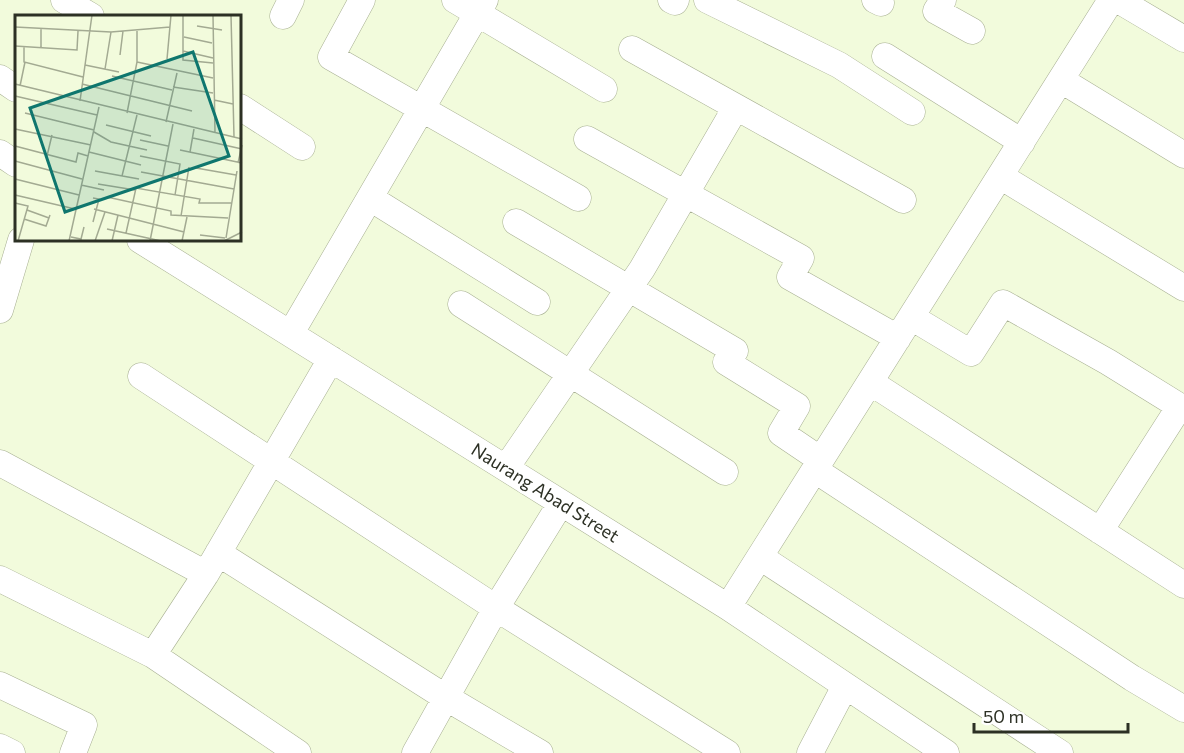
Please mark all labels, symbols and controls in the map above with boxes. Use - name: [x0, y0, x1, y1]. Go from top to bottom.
- inset map: [15, 15, 242, 242]
- street label: Naurang Abad Street: [468, 438, 624, 547]
- scale bar: [974, 696, 1128, 734]
- text: 50 m: [983, 705, 1024, 727]

